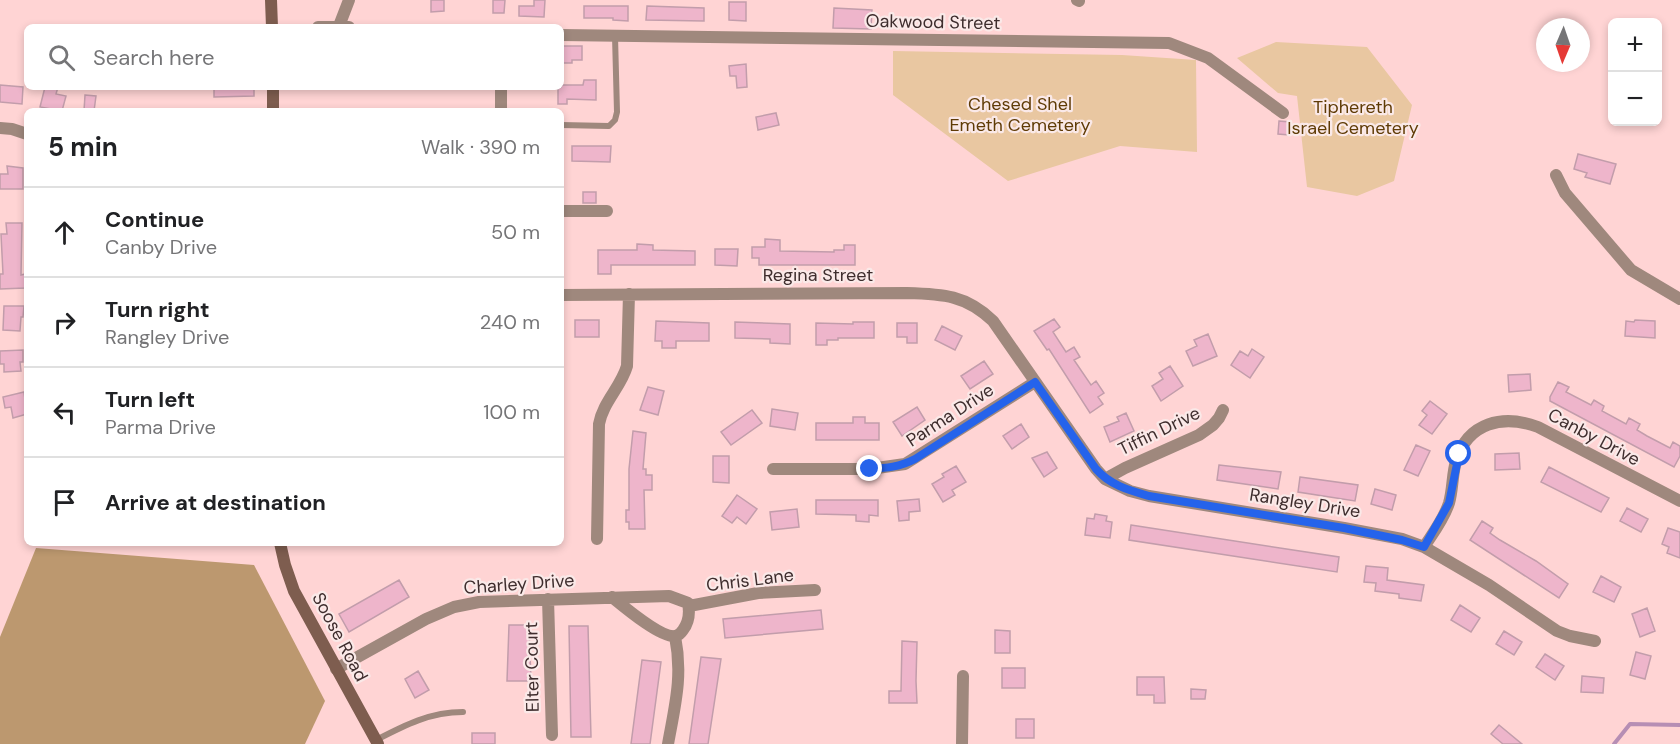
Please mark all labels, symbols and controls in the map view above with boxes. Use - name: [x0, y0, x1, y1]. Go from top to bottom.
- street label: Oakwood Street: [865, 9, 1001, 35]
- north arrow: [1536, 18, 1590, 72]
- map controls: [1608, 18, 1662, 126]
- button: +: [1608, 18, 1662, 72]
- search box: [24, 24, 564, 90]
- icon: search: [45, 41, 78, 74]
- text: Search here: [93, 43, 214, 72]
- button: −: [1608, 72, 1662, 126]
- park label: Chesed Shel Emeth Cemetery: [949, 92, 1091, 137]
- park label: Tiphereth Israel Cemetery: [1287, 95, 1419, 140]
- text: 5 min: [48, 130, 118, 164]
- text: Walk · 390 m: [421, 134, 540, 160]
- text: Continue: [105, 205, 204, 234]
- icon: ahead: [48, 216, 81, 249]
- text: 50 m: [491, 219, 540, 245]
- text: Canby Drive: [105, 234, 217, 260]
- street label: Regina Street: [763, 263, 873, 287]
- text: Turn right: [105, 295, 210, 324]
- icon: right: [48, 306, 81, 339]
- text: 240 m: [480, 309, 540, 335]
- text: Rangley Drive: [105, 324, 229, 350]
- street label: Parma Drive: [902, 378, 998, 452]
- text: Turn left: [105, 385, 195, 414]
- icon: left: [48, 396, 81, 429]
- text: 100 m: [483, 399, 540, 425]
- street label: Tiffin Drive: [1114, 401, 1204, 461]
- street label: Canby Drive: [1544, 403, 1644, 471]
- text: Parma Drive: [105, 414, 216, 440]
- route start: [1445, 440, 1471, 466]
- route end: [856, 455, 882, 481]
- street label: Rangley Drive: [1248, 482, 1362, 524]
- icon: arrive: [48, 486, 81, 519]
- text: Arrive at destination: [105, 488, 326, 517]
- street label: Chris Lane: [705, 563, 795, 597]
- street label: Charley Drive: [463, 568, 575, 600]
- street label: Soose Road: [306, 588, 374, 686]
- street label: Elter Court: [519, 622, 545, 712]

